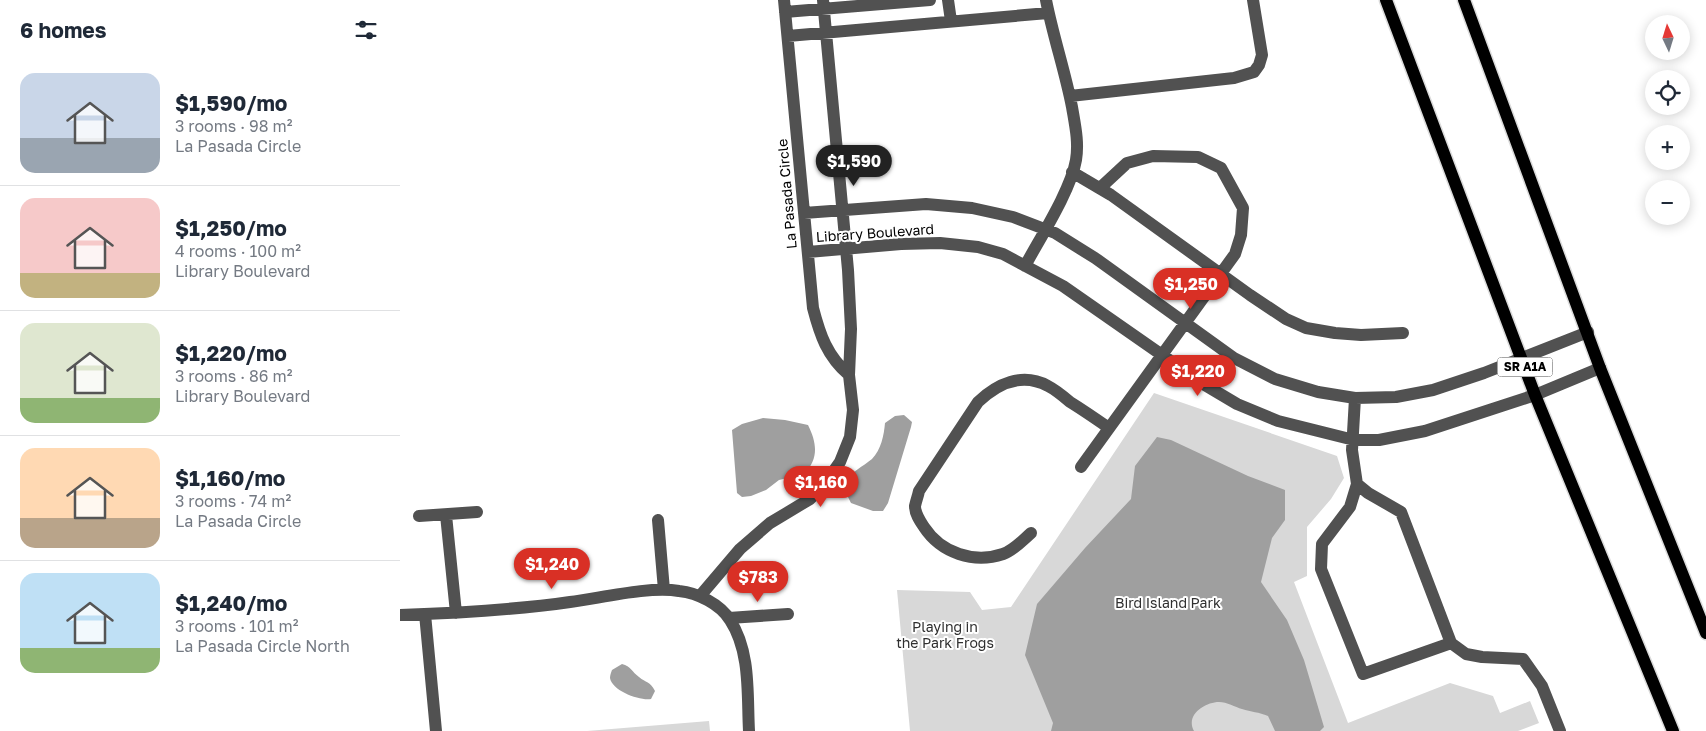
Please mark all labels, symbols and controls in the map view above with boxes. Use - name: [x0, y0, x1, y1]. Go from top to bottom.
- north arrow: [1645, 15, 1690, 60]
- map controls: [1645, 15, 1690, 225]
- icon: filters: [352, 16, 380, 44]
- text: 6 homes: [20, 17, 106, 43]
- button: locate: [1645, 70, 1690, 115]
- text: $1,590/mo: [175, 90, 287, 116]
- icon: home: [60, 93, 120, 153]
- text: 3 rooms · 98 m²: [175, 116, 292, 136]
- button: +: [1645, 125, 1690, 170]
- text: La Pasada Circle: [175, 136, 301, 156]
- street label: La Pasada Circle: [773, 138, 800, 250]
- pin: $1,590: [813, 144, 895, 187]
- text: $1,590: [827, 151, 881, 171]
- button: −: [1645, 180, 1690, 225]
- text: $1,250/mo: [175, 215, 287, 241]
- icon: home: [60, 218, 120, 278]
- street label: Library Boulevard: [815, 220, 935, 245]
- text: 4 rooms · 100 m²: [175, 241, 301, 261]
- text: Library Boulevard: [175, 261, 310, 281]
- pin: $1,250: [1150, 268, 1232, 310]
- text: $1,250: [1164, 274, 1218, 294]
- text: $1,220/mo: [175, 340, 287, 366]
- icon: home: [60, 343, 120, 403]
- pin: $1,220: [1157, 354, 1239, 397]
- road number: SR A1A: [1498, 358, 1552, 377]
- text: $1,220: [1171, 361, 1225, 381]
- text: 3 rooms · 86 m²: [175, 366, 292, 386]
- text: Library Boulevard: [175, 386, 310, 406]
- text: $1,160/mo: [175, 465, 285, 491]
- pin: $1,160: [780, 466, 862, 508]
- icon: home: [60, 468, 120, 528]
- text: $1,160: [795, 472, 847, 492]
- text: 3 rooms · 74 m²: [175, 491, 291, 511]
- text: La Pasada Circle: [175, 511, 301, 531]
- pin: $1,240: [511, 548, 593, 590]
- text: $1,240: [525, 554, 579, 574]
- pin: $783: [728, 560, 788, 603]
- text: $783: [738, 567, 778, 587]
- text: $1,240/mo: [175, 590, 287, 616]
- icon: home: [60, 593, 120, 653]
- park label: Bird Island Park: [1115, 594, 1221, 611]
- text: 3 rooms · 101 m²: [175, 616, 298, 636]
- park label: Playing in the Park Frogs: [896, 618, 994, 651]
- text: La Pasada Circle North: [175, 636, 350, 656]

